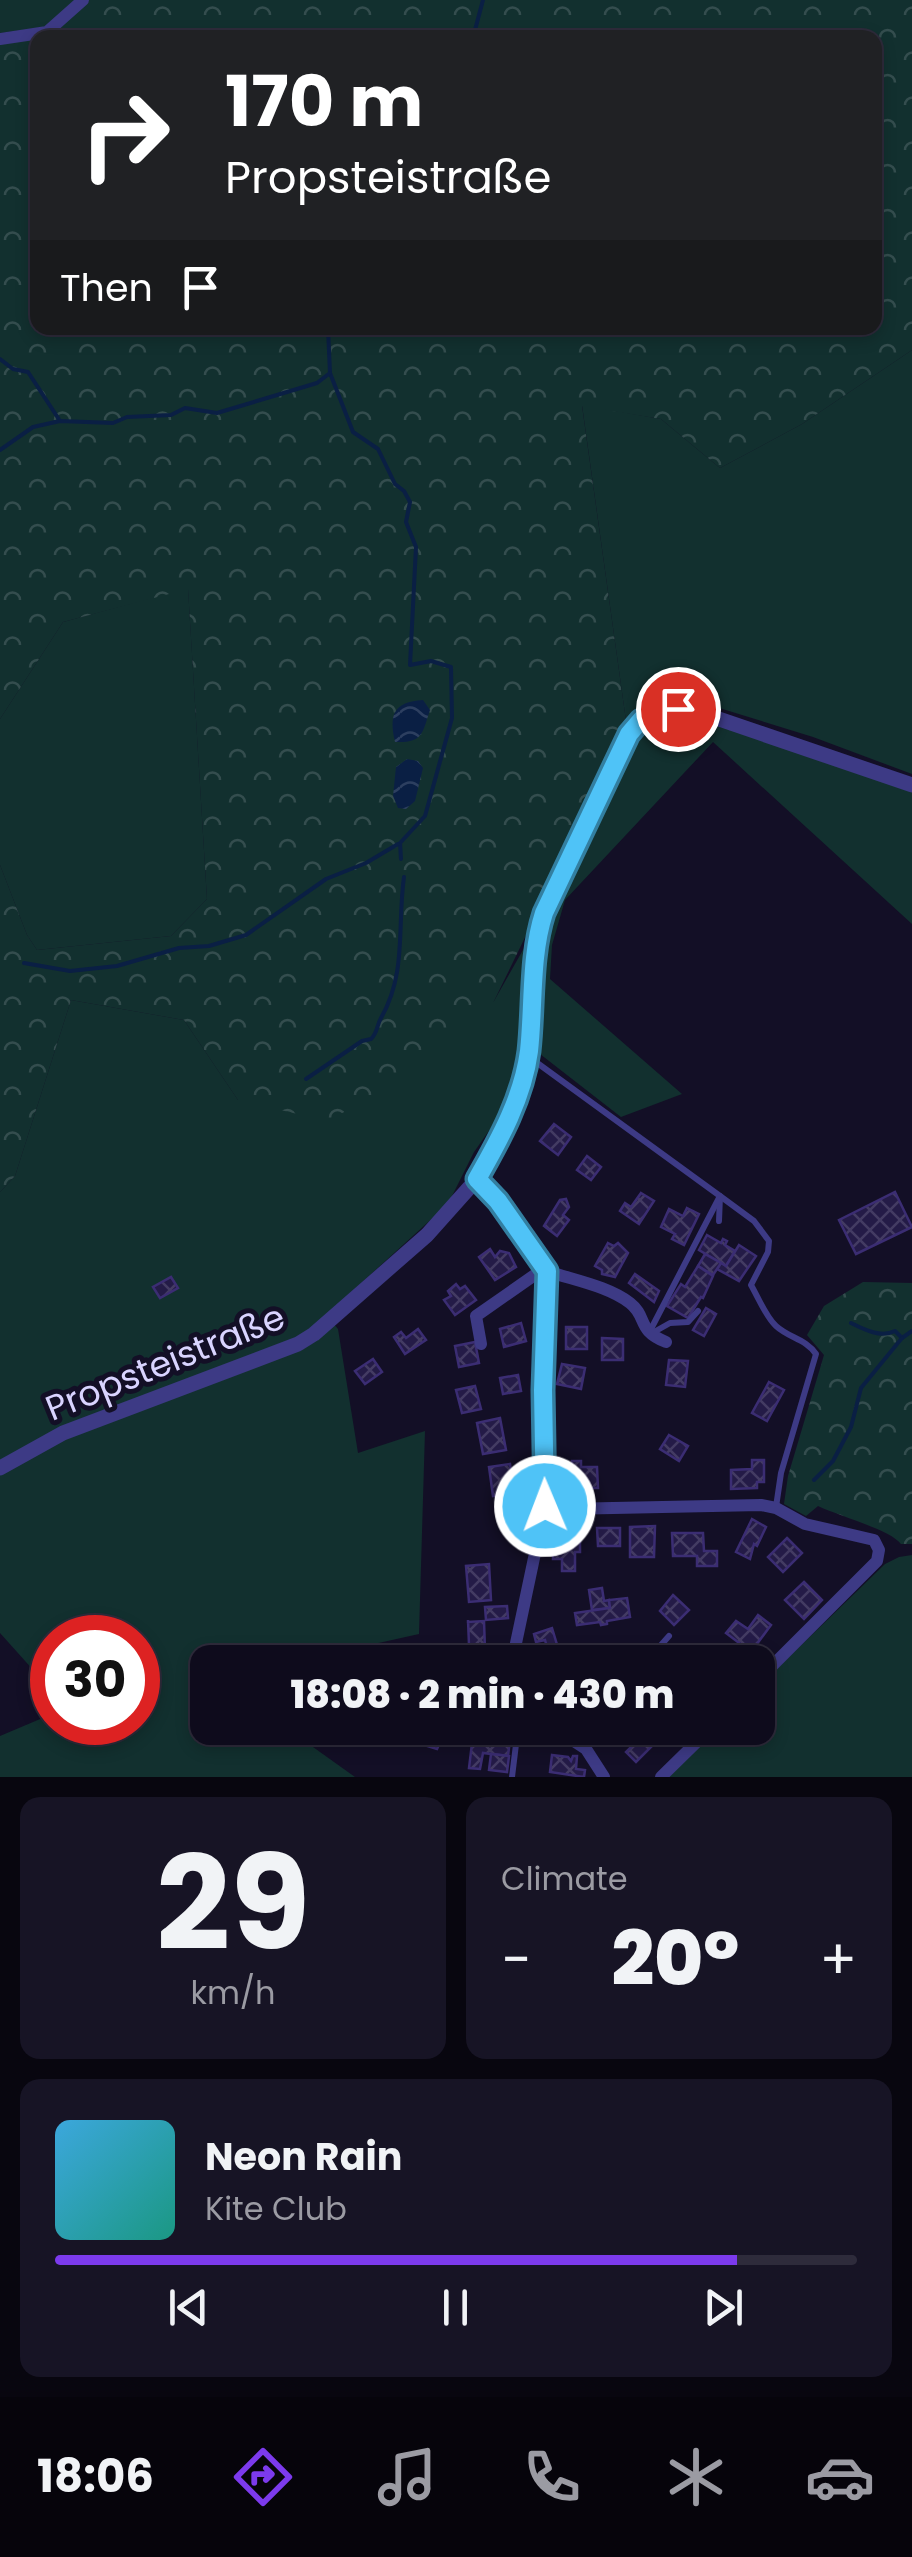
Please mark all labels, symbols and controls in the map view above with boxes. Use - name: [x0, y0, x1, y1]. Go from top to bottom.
- text: 170 m: [225, 52, 423, 151]
- icon: right: [60, 70, 190, 200]
- text: Propsteistraße: [225, 146, 552, 209]
- icon: arrive: [173, 260, 228, 315]
- text: Then: [60, 261, 153, 314]
- pin: [636, 667, 721, 752]
- icon: arrive: [651, 682, 706, 737]
- street label: Propsteistraße: [38, 1292, 292, 1432]
- position arrow: [493, 1454, 597, 1558]
- speed limit sign: 30: [30, 1615, 160, 1745]
- text: 18:08 · 2 min · 430 m: [291, 1668, 674, 1721]
- text: 29: [156, 1812, 310, 1995]
- text: Climate: [501, 1856, 628, 1901]
- text: 20°: [611, 1906, 739, 2011]
- text: −: [501, 1921, 531, 1998]
- text: +: [819, 1921, 857, 1998]
- text: km/h: [190, 1970, 276, 2015]
- text: Neon Rain: [205, 2130, 402, 2183]
- text: Kite Club: [205, 2186, 347, 2231]
- icon: previous: [161, 2280, 216, 2335]
- icon: pause: [428, 2280, 483, 2335]
- icon: next: [696, 2280, 751, 2335]
- icon: directions: [228, 2442, 298, 2512]
- icon: music: [372, 2442, 442, 2512]
- icon: phone: [517, 2442, 587, 2512]
- icon: climate: [661, 2442, 731, 2512]
- icon: car: [805, 2442, 875, 2512]
- text: 18:06: [37, 2445, 154, 2508]

